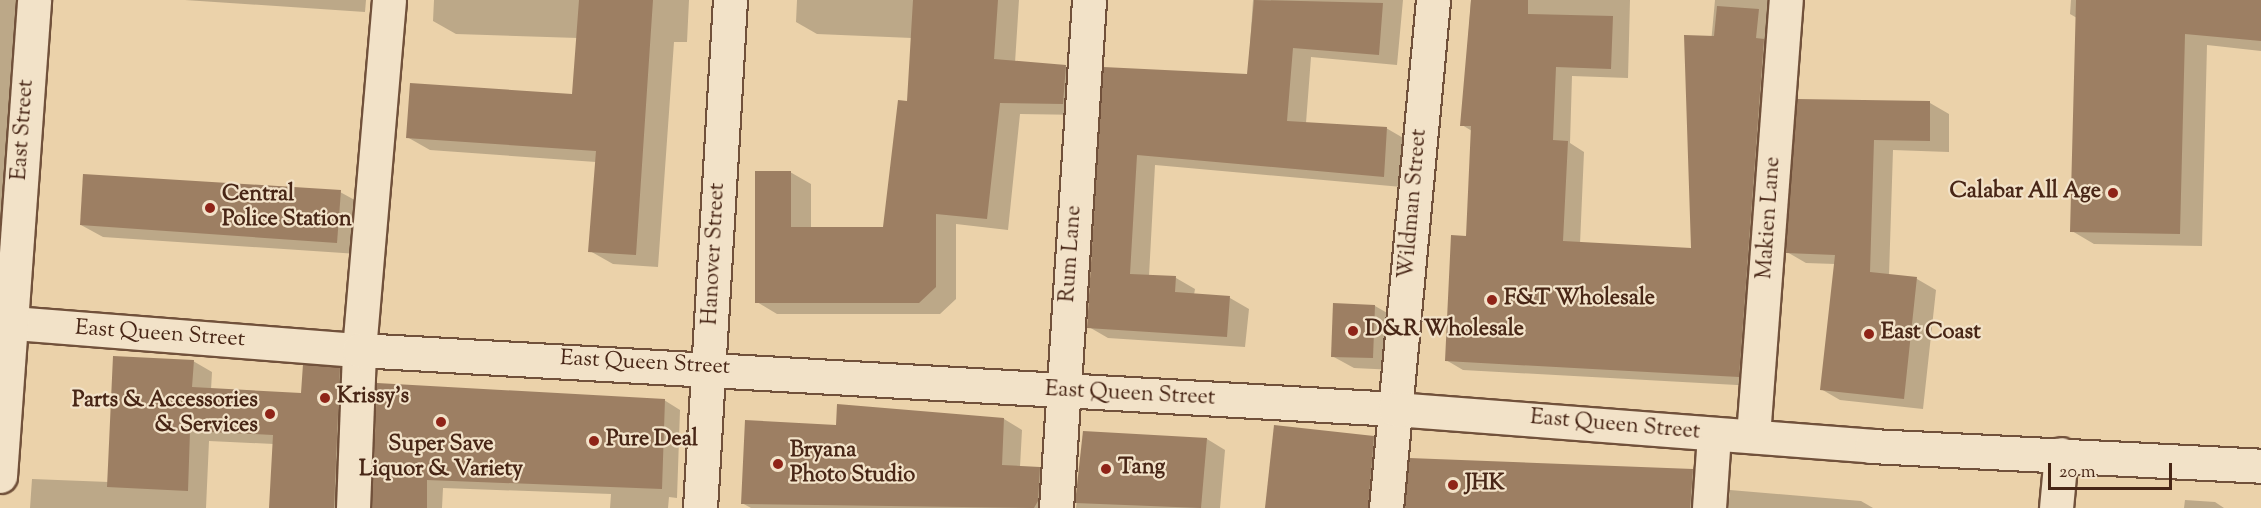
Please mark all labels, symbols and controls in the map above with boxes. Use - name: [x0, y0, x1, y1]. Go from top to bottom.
- street label: East Street: [7, 79, 41, 181]
- street label: Wildman Street: [1394, 128, 1434, 280]
- street label: Makien Lane: [1753, 156, 1787, 280]
- place label: Calabar All Age: [1949, 180, 2101, 206]
- place label: Central Police Station: [222, 182, 352, 234]
- street label: Hanover Street: [698, 182, 732, 326]
- marker: Calabar All Age: [2106, 186, 2120, 200]
- marker: Central Police Station: [203, 201, 217, 215]
- street label: Rum Lane: [1055, 205, 1089, 303]
- place label: F&T Wholesale: [1504, 287, 1655, 313]
- marker: F&T Wholesale: [1485, 293, 1499, 307]
- street label: East Queen Street: [74, 316, 246, 354]
- place label: D&R Wholesale: [1365, 318, 1524, 344]
- place label: East Coast: [1881, 321, 1981, 347]
- marker: D&R Wholesale: [1346, 324, 1360, 338]
- marker: East Coast: [1862, 327, 1876, 341]
- street label: East Queen Street: [559, 346, 731, 382]
- street label: East Queen Street: [1044, 377, 1216, 413]
- place label: Krissy's: [337, 385, 409, 411]
- place label: Parts & Accessories & Services: [72, 388, 258, 440]
- marker: Krissy's: [318, 391, 332, 405]
- street label: East Queen Street: [1529, 405, 1701, 447]
- marker: Parts & Accessories & Services: [263, 407, 277, 421]
- marker: Super Save Liquor & Variety: [434, 415, 448, 429]
- place label: Pure Deal: [606, 428, 698, 454]
- place label: Super Save Liquor & Variety: [359, 432, 523, 484]
- marker: Pure Deal: [587, 434, 601, 448]
- place label: Bryana Photo Studio: [790, 438, 915, 490]
- scale bar: [2051, 451, 2176, 489]
- place label: Tang: [1118, 456, 1165, 482]
- marker: Bryana Photo Studio: [771, 457, 785, 471]
- text: 20 m: [2059, 460, 2096, 486]
- marker: Tang: [1099, 462, 1113, 476]
- place label: JHK: [1465, 472, 1505, 498]
- marker: JHK: [1446, 478, 1460, 492]

